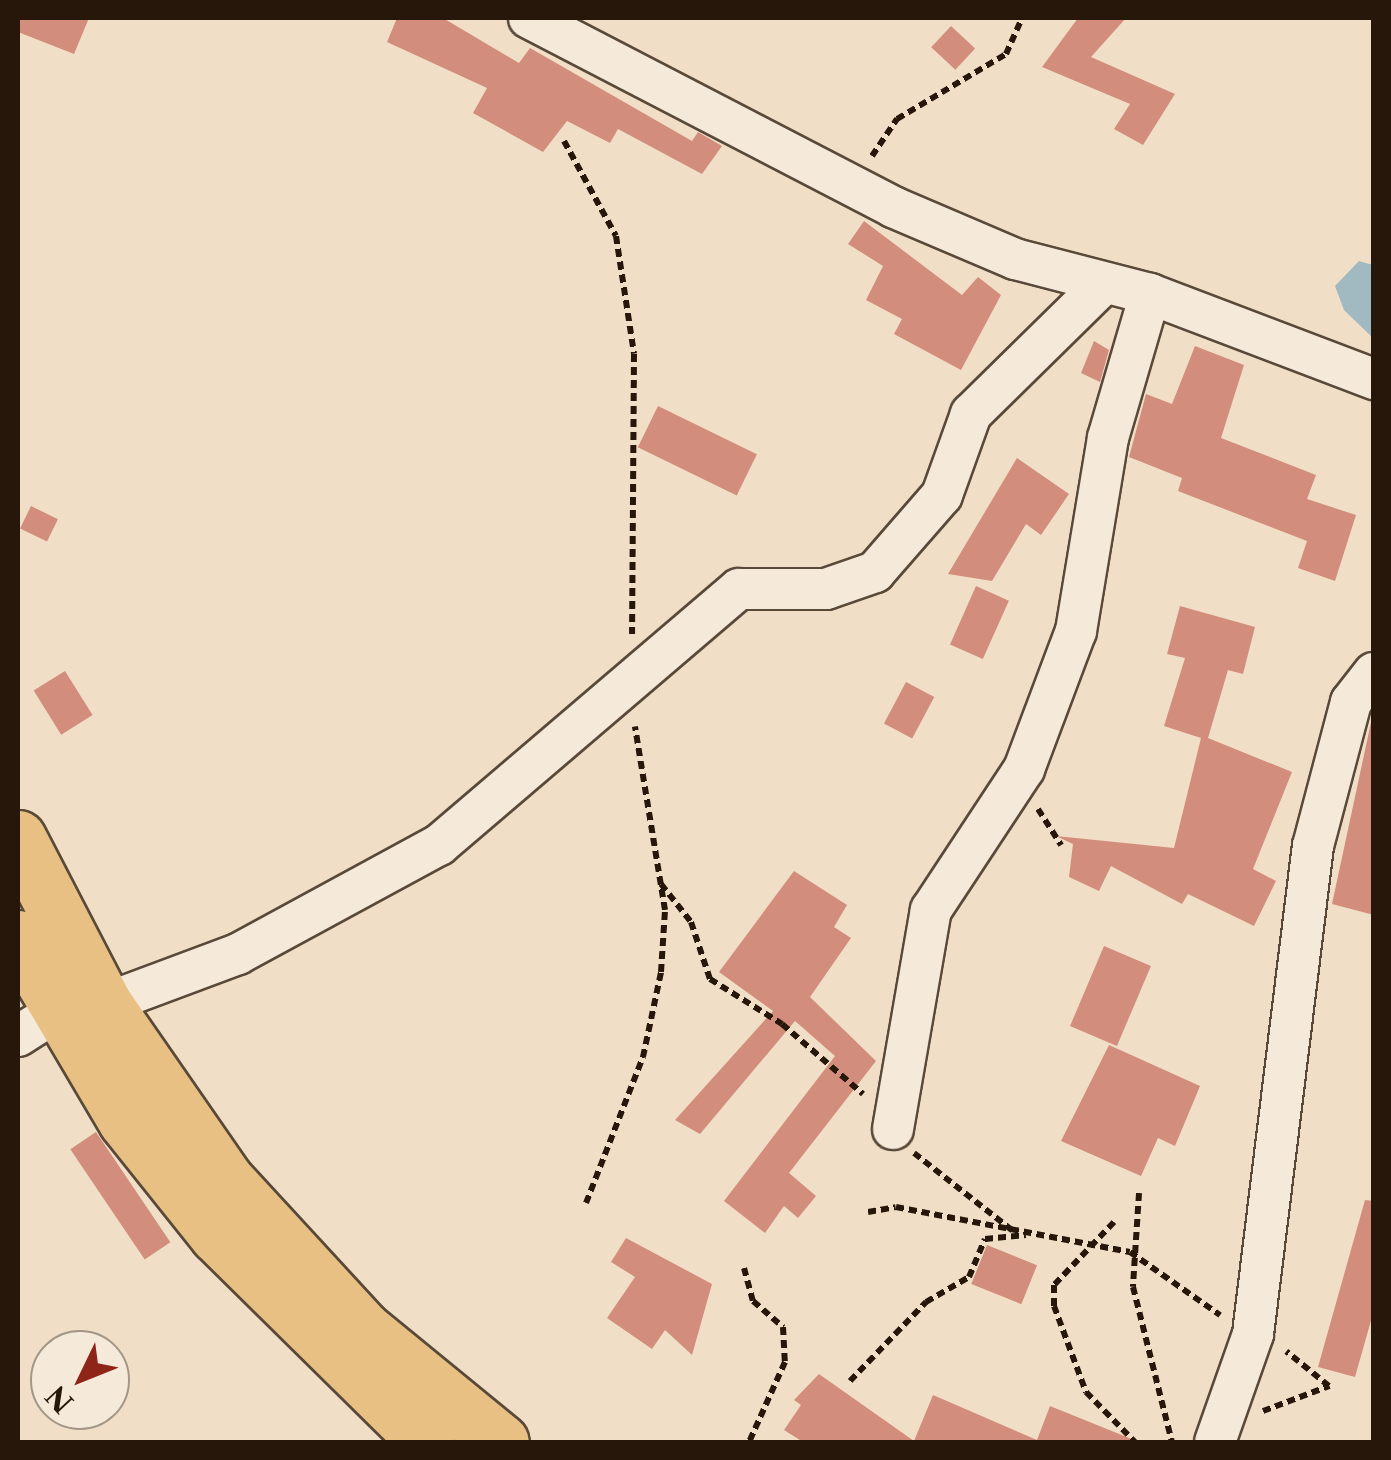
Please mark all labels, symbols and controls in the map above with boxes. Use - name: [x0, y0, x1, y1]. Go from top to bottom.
- north arrow: [30, 1330, 130, 1430]
- text: N: [39, 1379, 80, 1420]

